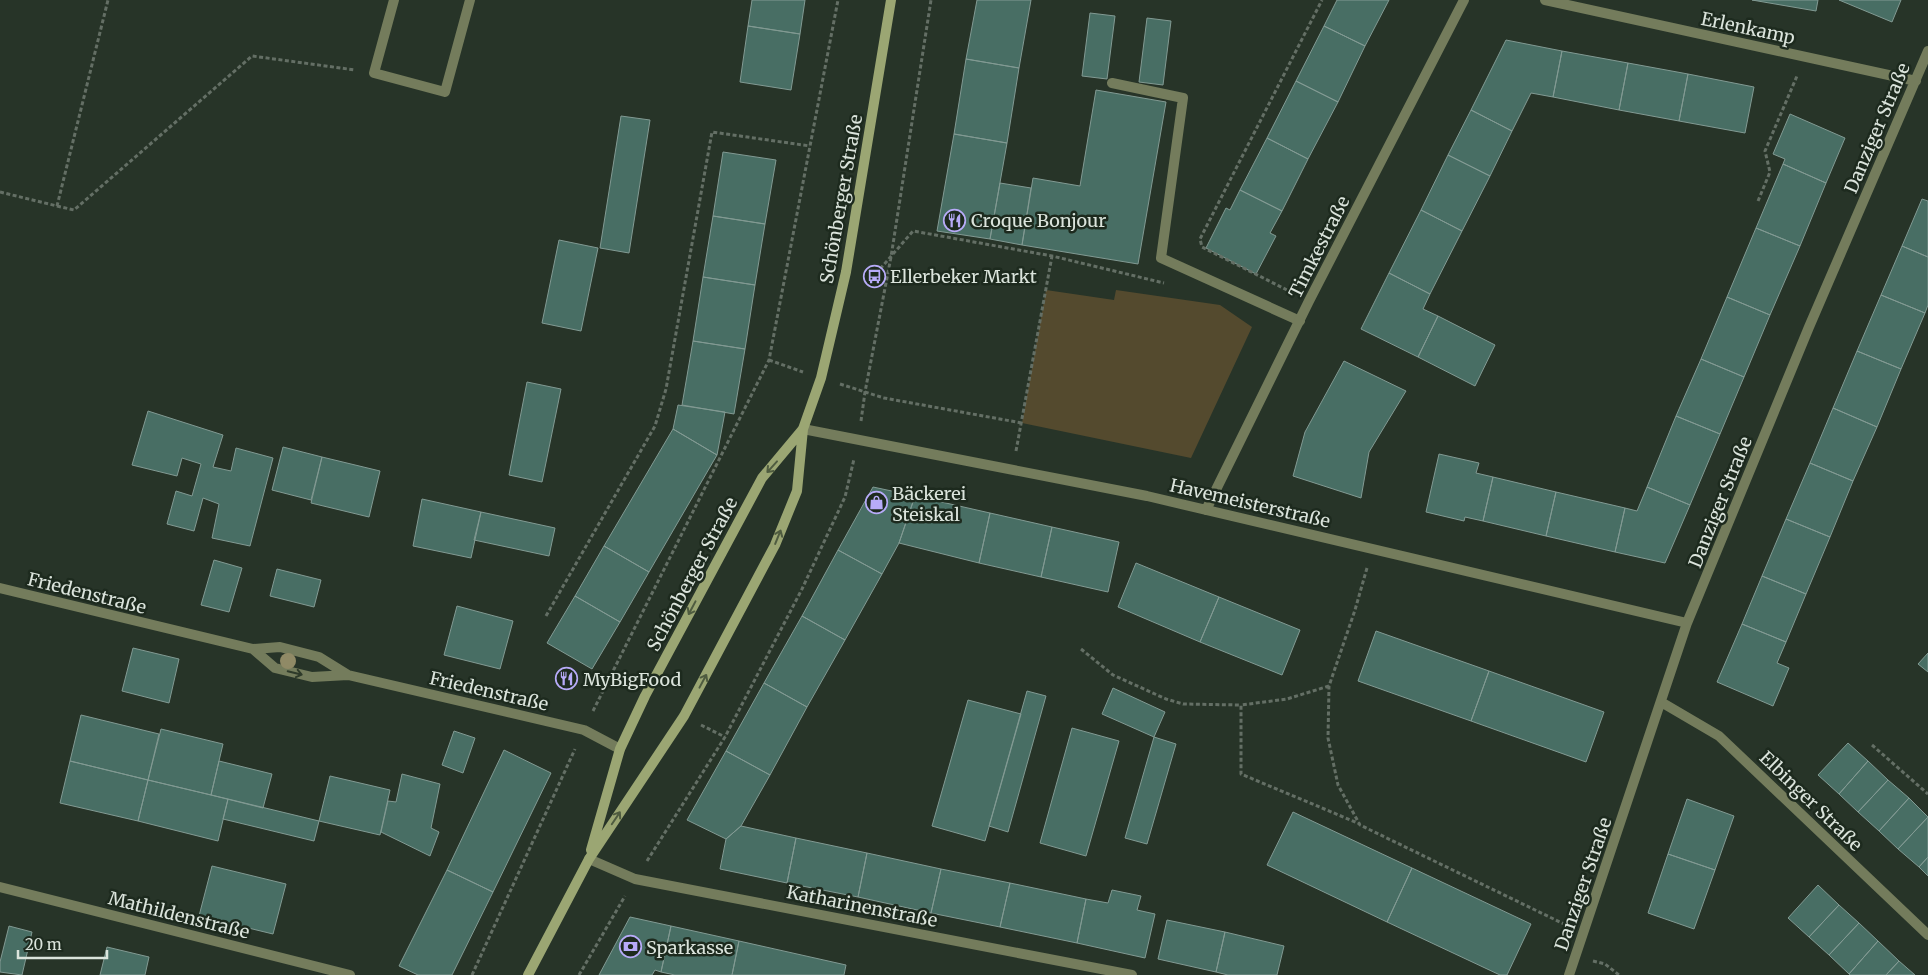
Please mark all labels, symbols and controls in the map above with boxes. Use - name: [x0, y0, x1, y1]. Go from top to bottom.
- street label: Erlenkamp: [1699, 7, 1797, 49]
- street label: Danziger Straße: [1839, 59, 1915, 197]
- street label: Schönberger Straße: [815, 113, 867, 285]
- street label: Timkestraße: [1283, 192, 1355, 302]
- restaurant icon: Croque Bonjour: [943, 208, 967, 232]
- place label: Croque Bonjour: [971, 209, 1106, 232]
- bus stop icon: Ellerbeker Markt: [862, 264, 886, 288]
- place label: Ellerbeker Markt: [890, 265, 1037, 288]
- street label: Danziger Straße: [1683, 433, 1757, 571]
- one-way arrow: [766, 461, 778, 474]
- street label: Havemeisterstraße: [1168, 473, 1332, 533]
- place label: Bäckerei Steiskal: [892, 482, 967, 526]
- shop icon: Bäckerei Steiskal: [864, 491, 888, 515]
- street label: Schönberger Straße: [642, 493, 742, 655]
- one-way arrow: [774, 530, 784, 545]
- street label: Friedenstraße: [25, 567, 149, 619]
- one-way arrow: [687, 600, 696, 615]
- street label: Friedenstraße: [427, 666, 551, 716]
- restaurant icon: MyBigFood: [555, 667, 579, 691]
- one-way arrow: [286, 668, 302, 678]
- place label: MyBigFood: [583, 668, 681, 691]
- one-way arrow: [699, 674, 708, 689]
- street label: Elbinger Straße: [1755, 746, 1867, 856]
- one-way arrow: [611, 811, 621, 825]
- street label: Danziger Straße: [1549, 814, 1617, 954]
- street label: Katharinenstraße: [785, 880, 939, 932]
- street label: Mathildenstraße: [106, 886, 252, 944]
- scale bar: [18, 928, 106, 960]
- text: 20 m: [25, 935, 62, 954]
- bank icon: Sparkasse: [618, 935, 642, 959]
- place label: Sparkasse: [646, 936, 733, 959]

